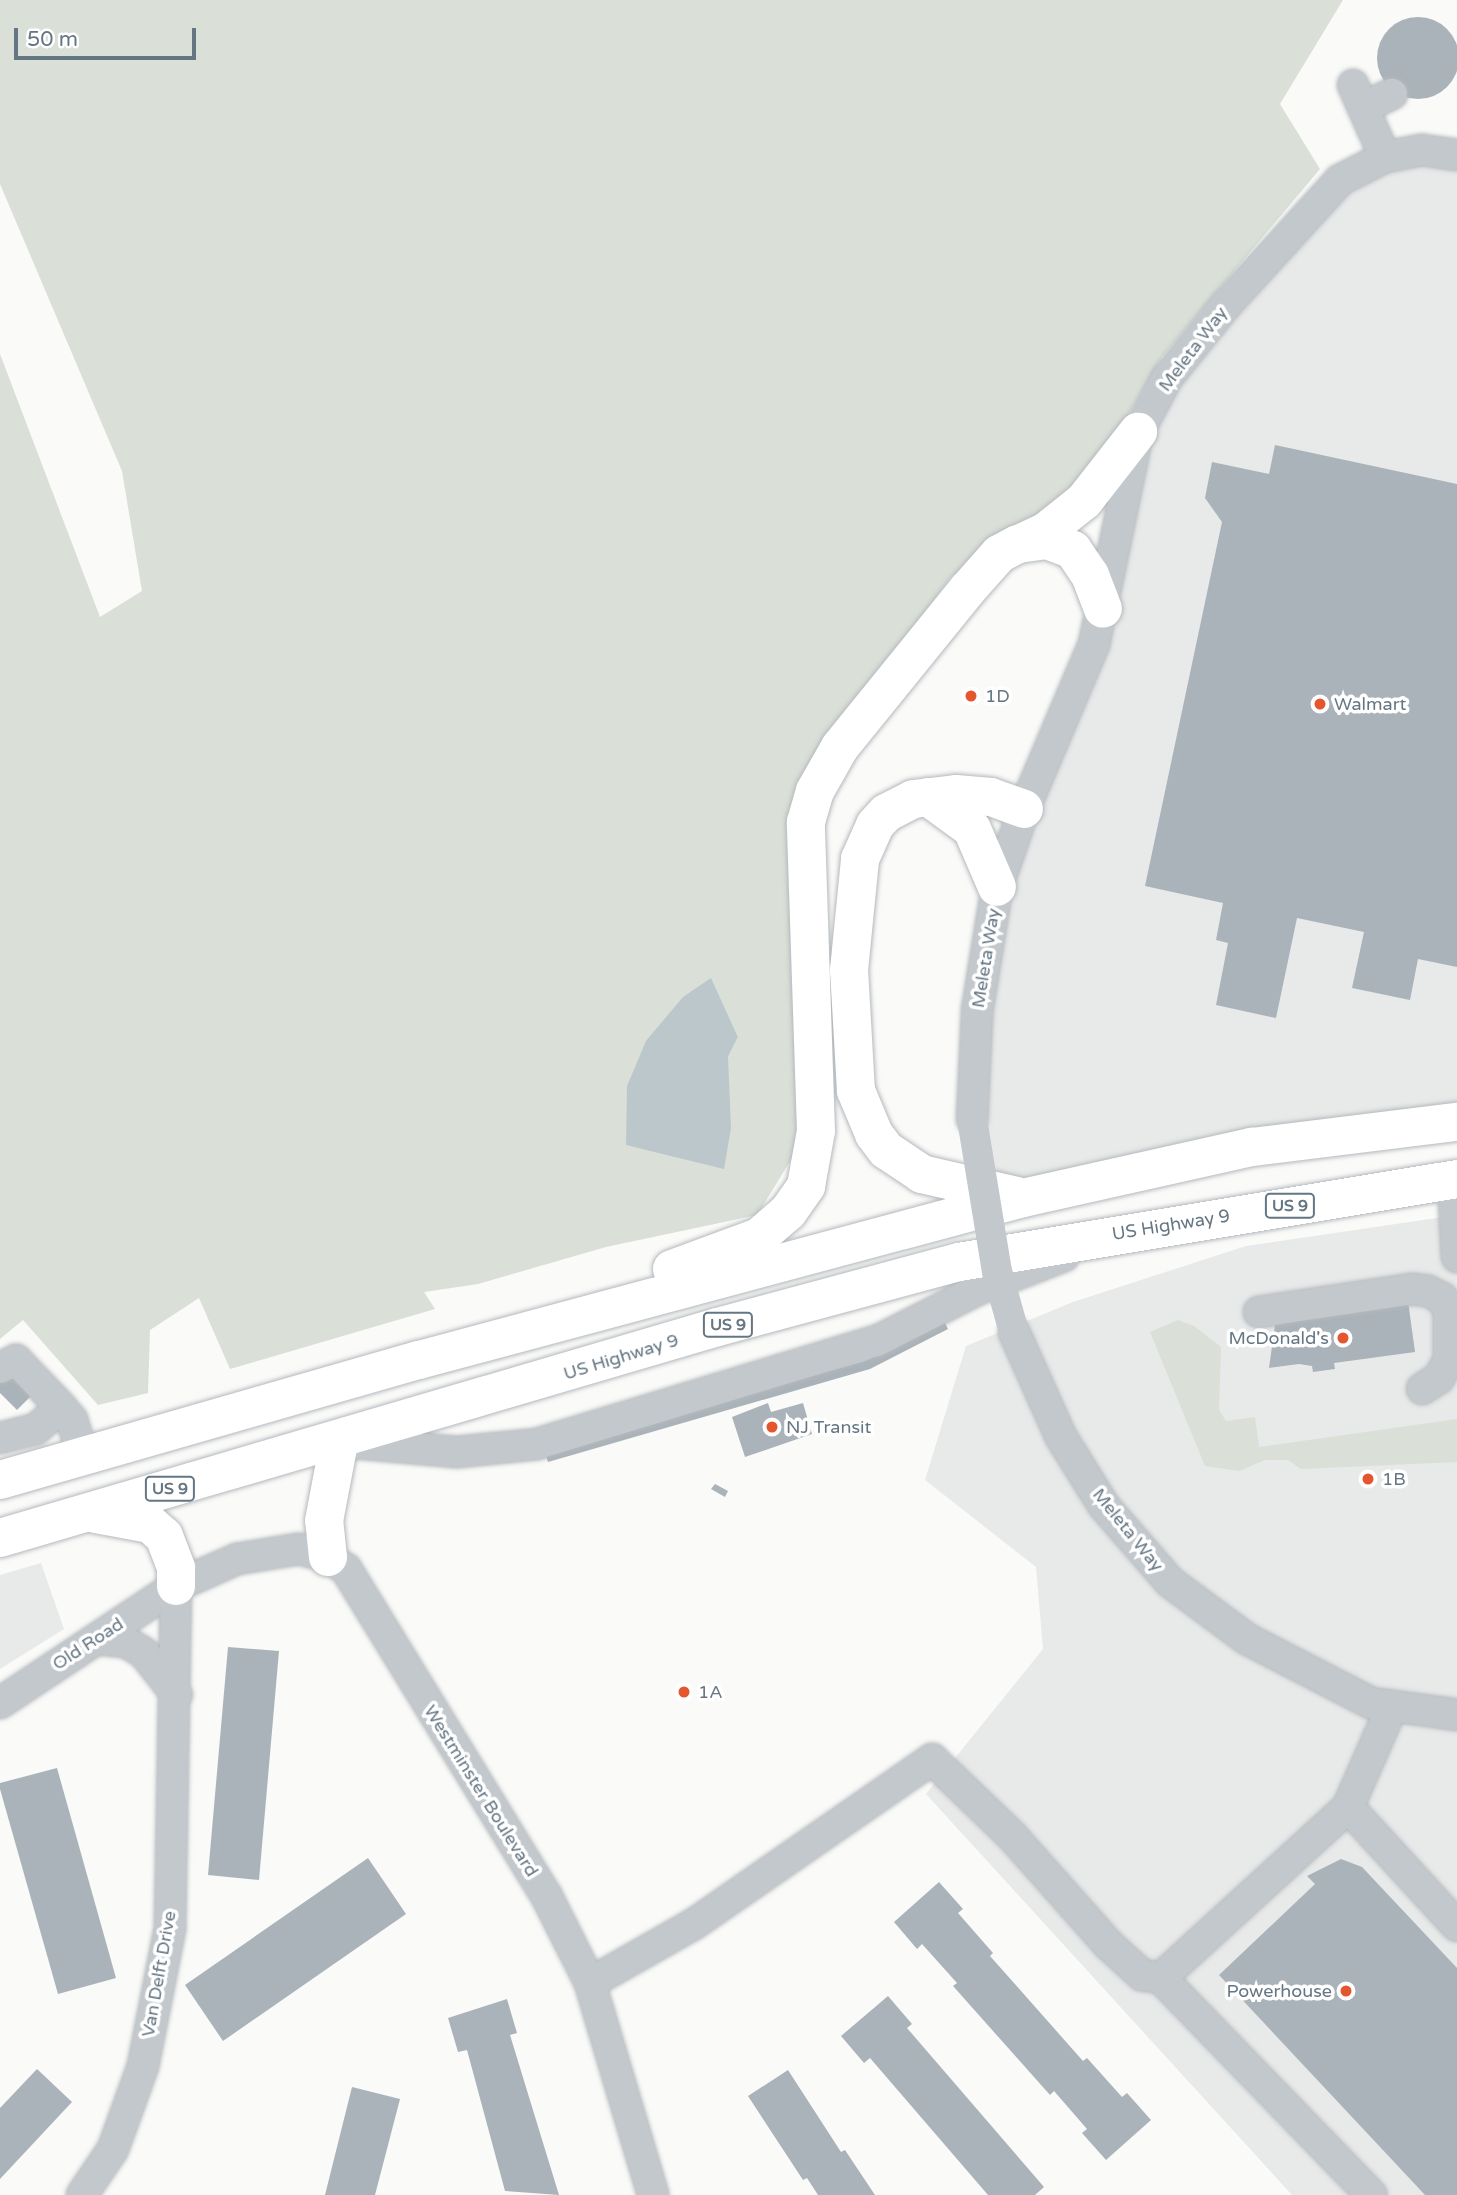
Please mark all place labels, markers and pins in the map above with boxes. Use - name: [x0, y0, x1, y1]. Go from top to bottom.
- place label: 1D: [985, 685, 1010, 707]
- marker: 1D: [963, 688, 979, 704]
- place label: Walmart: [1334, 693, 1406, 715]
- marker: Walmart: [1312, 696, 1328, 712]
- place label: McDonald's: [1229, 1327, 1329, 1349]
- marker: McDonald's: [1335, 1330, 1351, 1346]
- place label: NJ Transit: [786, 1416, 871, 1438]
- marker: NJ Transit: [764, 1419, 780, 1435]
- place label: 1B: [1382, 1468, 1406, 1490]
- marker: 1B: [1360, 1471, 1376, 1487]
- place label: 1A: [698, 1681, 723, 1703]
- marker: 1A: [676, 1684, 692, 1700]
- place label: Powerhouse: [1226, 1980, 1332, 2002]
- marker: Powerhouse: [1338, 1983, 1354, 1999]

